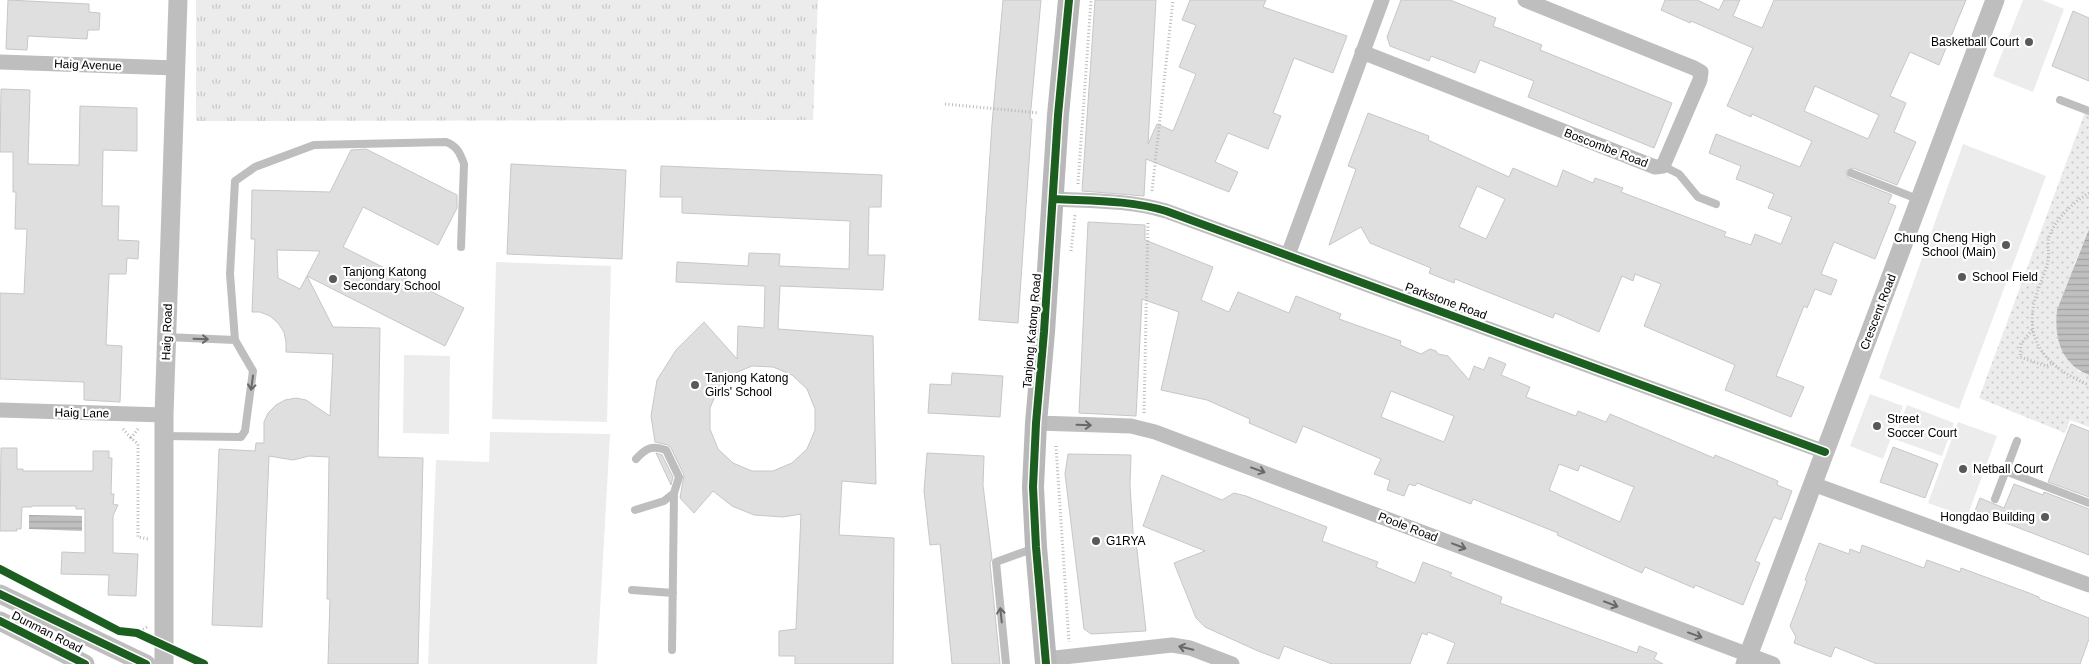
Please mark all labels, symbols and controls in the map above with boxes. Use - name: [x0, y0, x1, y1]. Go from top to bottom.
- place label: Basketball Court: [1931, 35, 2020, 49]
- marker: Basketball Court: [2023, 36, 2035, 48]
- street label: Haig Avenue: [54, 57, 122, 73]
- street label: Boscombe Road: [1562, 126, 1650, 170]
- place label: Chung Cheng High School (Main): [1894, 231, 1996, 259]
- marker: Chung Cheng High School (Main): [2000, 239, 2012, 251]
- place label: Tanjong Katong Secondary School: [343, 265, 440, 293]
- place label: School Field: [1972, 270, 2038, 284]
- marker: School Field: [1956, 271, 1968, 283]
- street label: Crescent Road: [1857, 272, 1899, 352]
- marker: Tanjong Katong Secondary School: [327, 273, 339, 285]
- street label: Tanjong Katong Road: [1020, 273, 1044, 389]
- street label: Parkstone Road: [1403, 280, 1489, 322]
- street label: Haig Road: [159, 303, 175, 361]
- one-way arrow: [192, 334, 208, 343]
- place label: Tanjong Katong Girls' School: [705, 371, 788, 399]
- one-way arrow: [247, 375, 257, 391]
- marker: Tanjong Katong Girls' School: [689, 379, 701, 391]
- street label: Haig Lane: [55, 406, 110, 420]
- place label: Street Soccer Court: [1887, 412, 1958, 440]
- one-way arrow: [1076, 420, 1092, 429]
- marker: Street Soccer Court: [1871, 420, 1883, 432]
- place label: Netball Court: [1973, 462, 2044, 476]
- marker: Netball Court: [1957, 463, 1969, 475]
- one-way arrow: [1250, 466, 1265, 475]
- street label: Poole Road: [1376, 509, 1440, 545]
- place label: Hongdao Building: [1940, 510, 2035, 524]
- marker: Hongdao Building: [2039, 511, 2051, 523]
- place label: G1RYA: [1106, 534, 1146, 548]
- marker: G1RYA: [1090, 535, 1102, 547]
- one-way arrow: [1451, 542, 1466, 551]
- one-way arrow: [1603, 600, 1618, 609]
- street label: Dunman Road: [9, 608, 85, 656]
- one-way arrow: [997, 608, 1006, 624]
- one-way arrow: [1687, 631, 1702, 640]
- one-way arrow: [1179, 643, 1195, 652]

